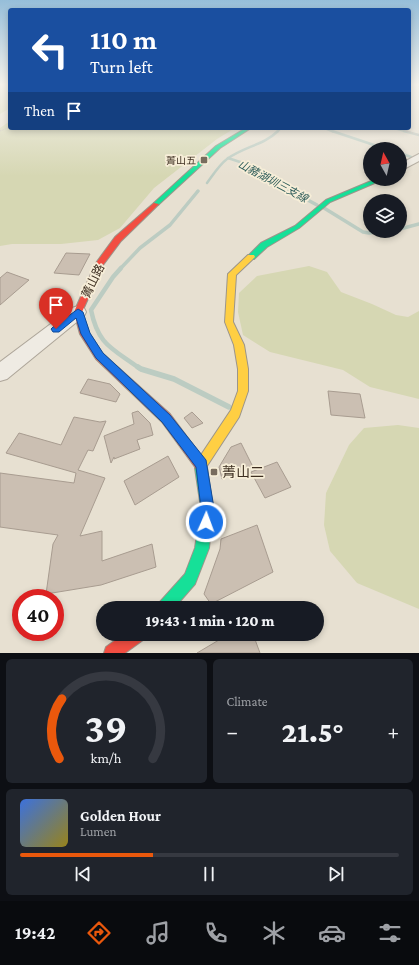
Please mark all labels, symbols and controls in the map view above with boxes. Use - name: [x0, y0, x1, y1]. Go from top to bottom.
- icon: left: [24, 24, 76, 76]
- text: 110 m: [90, 24, 157, 55]
- text: Turn left: [90, 57, 153, 77]
- icon: arrive: [63, 100, 85, 122]
- text: Then: [24, 103, 55, 119]
- north arrow: [363, 142, 407, 186]
- map controls: [363, 142, 407, 238]
- place label: 菁山五: [166, 155, 196, 166]
- marker: 菁山五: [199, 155, 209, 165]
- water label: 山豬湖圳三支線: [236, 158, 312, 205]
- button: layers: [363, 194, 407, 238]
- street label: 菁山路: [79, 262, 107, 300]
- pin: [39, 288, 73, 329]
- icon: arrive: [45, 294, 67, 316]
- place label: 菁山二: [222, 464, 264, 480]
- marker: 菁山二: [209, 467, 219, 477]
- position arrow: [185, 501, 227, 543]
- speed limit sign: 40: [12, 589, 64, 641]
- text: 19:43 · 1 min · 120 m: [145, 613, 275, 629]
- text: Climate: [227, 694, 267, 709]
- text: 39: [85, 705, 128, 751]
- text: 21.5°: [281, 715, 344, 748]
- text: −: [227, 719, 238, 744]
- text: +: [387, 719, 399, 744]
- text: km/h: [91, 750, 122, 766]
- text: Golden Hour: [80, 808, 161, 824]
- text: Lumen: [80, 824, 116, 839]
- icon: previous: [72, 863, 94, 885]
- icon: pause: [198, 863, 220, 885]
- icon: next: [325, 863, 347, 885]
- icon: directions: [85, 919, 113, 947]
- icon: music: [144, 919, 172, 947]
- icon: phone: [202, 919, 230, 947]
- icon: climate: [260, 919, 288, 947]
- icon: car: [318, 919, 346, 947]
- icon: filters: [376, 919, 404, 947]
- text: 19:42: [15, 923, 55, 943]

